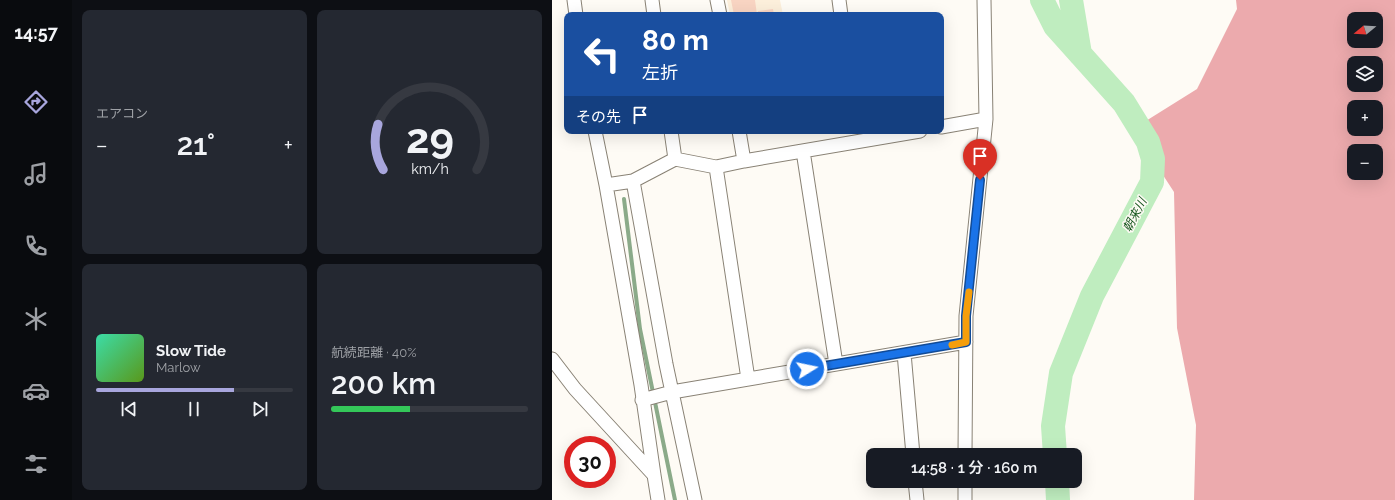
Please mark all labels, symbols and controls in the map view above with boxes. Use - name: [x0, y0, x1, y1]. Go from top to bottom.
- north arrow: [1347, 12, 1383, 48]
- map controls: [1347, 12, 1383, 180]
- text: 14:57: [14, 22, 58, 43]
- text: 80 m: [642, 24, 709, 57]
- icon: left: [576, 28, 628, 80]
- button: layers: [1347, 56, 1383, 92]
- text: 左折: [642, 62, 678, 83]
- icon: directions: [22, 88, 50, 116]
- button: +: [1347, 100, 1383, 136]
- icon: arrive: [629, 104, 651, 126]
- text: エアコン: [96, 106, 148, 121]
- text: その先: [576, 108, 621, 126]
- text: 29: [406, 114, 453, 163]
- text: 21°: [177, 127, 215, 162]
- text: −: [96, 132, 108, 158]
- text: +: [284, 132, 293, 158]
- pin: [963, 139, 997, 180]
- button: −: [1347, 144, 1383, 180]
- icon: arrive: [969, 145, 991, 167]
- icon: music: [22, 160, 50, 188]
- text: km/h: [411, 161, 448, 177]
- water label: 朝来川: [1120, 194, 1151, 234]
- icon: phone: [22, 232, 50, 260]
- icon: climate: [22, 305, 50, 333]
- text: Slow Tide: [156, 342, 226, 360]
- text: 航続距離 · 40%: [331, 345, 416, 360]
- position arrow: [786, 348, 828, 390]
- text: Marlow: [156, 360, 201, 375]
- text: 200 km: [331, 366, 436, 401]
- icon: car: [22, 377, 50, 405]
- icon: previous: [118, 398, 140, 420]
- icon: pause: [183, 398, 205, 420]
- icon: next: [249, 398, 271, 420]
- speed limit sign: 30: [564, 436, 616, 488]
- icon: filters: [22, 450, 50, 478]
- text: 14:58 · 1 分 · 160 m: [911, 459, 1037, 477]

